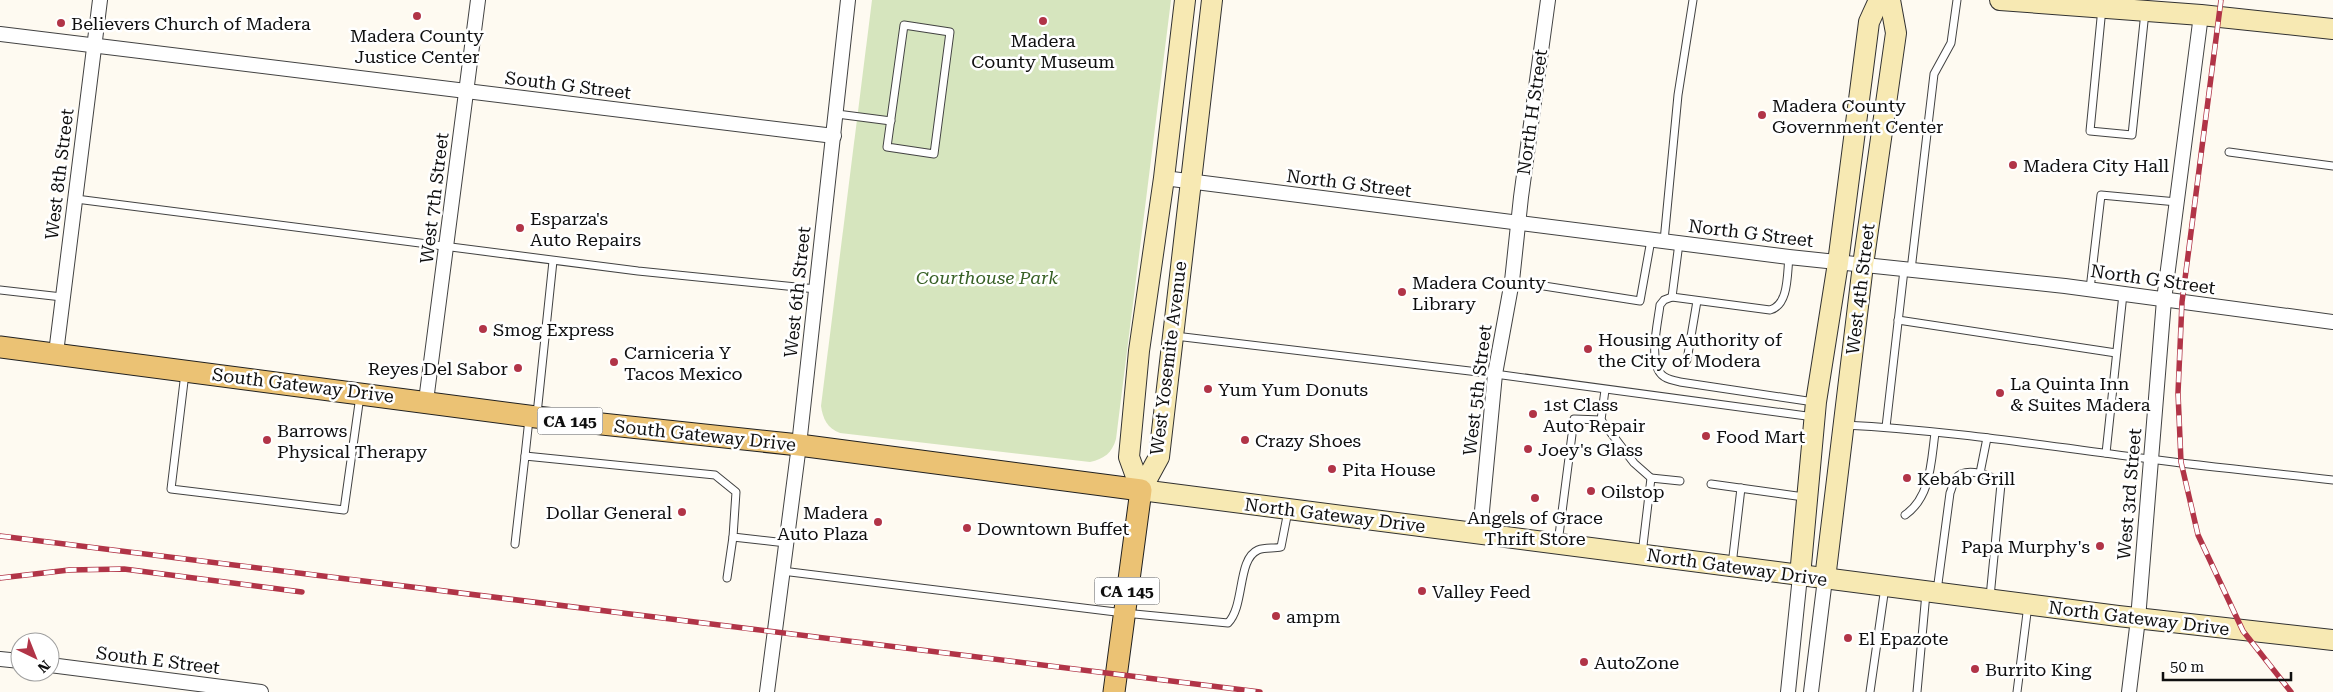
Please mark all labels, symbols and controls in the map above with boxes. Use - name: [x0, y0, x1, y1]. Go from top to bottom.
- marker: Madera County Justice Center: [411, 10, 423, 22]
- place label: Believers Church of Madera: [71, 13, 311, 34]
- marker: Madera County Museum: [1037, 15, 1049, 27]
- marker: Believers Church of Madera: [55, 17, 67, 29]
- place label: Madera County Justice Center: [350, 25, 484, 67]
- place label: Madera County Museum: [971, 30, 1115, 72]
- street label: North H Street: [1513, 47, 1551, 176]
- street label: South G Street: [504, 67, 632, 103]
- place label: Madera County Government Center: [1772, 95, 1944, 137]
- street label: West 8th Street: [41, 107, 77, 241]
- marker: Madera County Government Center: [1756, 109, 1768, 121]
- street label: West 7th Street: [416, 131, 452, 265]
- place label: Madera City Hall: [2023, 155, 2170, 176]
- marker: Madera City Hall: [2007, 159, 2019, 171]
- street label: North G Street: [1285, 165, 1413, 201]
- place label: Esparza's Auto Repairs: [530, 208, 641, 250]
- street label: North G Street: [1687, 215, 1815, 251]
- marker: Esparza's Auto Repairs: [514, 222, 526, 234]
- street label: West 4th Street: [1842, 222, 1878, 356]
- street label: West 6th Street: [780, 225, 814, 359]
- street label: West Yosemite Avenue: [1146, 260, 1190, 456]
- street label: North G Street: [2089, 260, 2217, 298]
- park label: Courthouse Park: [916, 267, 1058, 288]
- place label: Madera County Library: [1412, 272, 1546, 314]
- marker: Madera County Library: [1396, 286, 1408, 298]
- place label: Smog Express: [493, 319, 614, 340]
- marker: Smog Express: [477, 323, 489, 335]
- street label: West 5th Street: [1459, 323, 1495, 457]
- place label: Housing Authority of the City of Modera: [1598, 329, 1783, 371]
- place label: Carniceria Y Tacos Mexico: [624, 342, 743, 384]
- marker: Housing Authority of the City of Modera: [1582, 343, 1594, 355]
- marker: Carniceria Y Tacos Mexico: [608, 356, 620, 368]
- place label: Reyes Del Sabor: [368, 358, 508, 379]
- marker: Reyes Del Sabor: [512, 362, 524, 374]
- street label: South Gateway Drive: [211, 363, 395, 407]
- place label: La Quinta Inn & Suites Madera: [2010, 373, 2151, 415]
- place label: Yum Yum Donuts: [1218, 379, 1368, 400]
- marker: Yum Yum Donuts: [1202, 383, 1214, 395]
- marker: La Quinta Inn & Suites Madera: [1994, 387, 2006, 399]
- place label: 1st Class Auto Repair: [1543, 394, 1645, 436]
- road number: CA 145: [538, 408, 602, 434]
- marker: 1st Class Auto Repair: [1527, 408, 1539, 420]
- street label: South Gateway Drive: [613, 415, 797, 455]
- place label: Barrows Physical Therapy: [277, 420, 428, 462]
- place label: Food Mart: [1716, 426, 1806, 447]
- street label: West 3rd Street: [2113, 427, 2145, 561]
- place label: Crazy Shoes: [1255, 430, 1361, 451]
- marker: Food Mart: [1700, 430, 1712, 442]
- marker: Barrows Physical Therapy: [261, 434, 273, 446]
- marker: Crazy Shoes: [1239, 434, 1251, 446]
- place label: Joey's Glass: [1538, 439, 1643, 460]
- marker: Joey's Glass: [1522, 443, 1534, 455]
- place label: Pita House: [1342, 459, 1436, 480]
- marker: Pita House: [1326, 463, 1338, 475]
- place label: Kebab Grill: [1917, 468, 2016, 489]
- marker: Kebab Grill: [1901, 472, 1913, 484]
- place label: Oilstop: [1601, 481, 1665, 502]
- marker: Oilstop: [1585, 485, 1597, 497]
- marker: Angels of Grace Thrift Store: [1529, 492, 1541, 504]
- street label: North Gateway Drive: [1243, 493, 1427, 537]
- place label: Dollar General: [546, 502, 672, 523]
- place label: Madera Auto Plaza: [777, 502, 868, 544]
- marker: Dollar General: [676, 506, 688, 518]
- place label: Angels of Grace Thrift Store: [1467, 507, 1603, 549]
- marker: Madera Auto Plaza: [872, 516, 884, 528]
- place label: Downtown Buffet: [977, 518, 1129, 539]
- marker: Downtown Buffet: [961, 522, 973, 534]
- place label: Papa Murphy's: [1961, 536, 2090, 557]
- marker: Papa Murphy's: [2094, 540, 2106, 552]
- street label: North Gateway Drive: [1645, 544, 1829, 590]
- road number: CA 145: [1094, 578, 1160, 604]
- place label: Valley Feed: [1432, 581, 1531, 602]
- marker: Valley Feed: [1416, 585, 1428, 597]
- street label: North Gateway Drive: [2047, 596, 2231, 640]
- place label: ampm: [1286, 606, 1340, 627]
- marker: ampm: [1270, 610, 1282, 622]
- place label: El Epazote: [1858, 628, 1949, 649]
- north arrow: [10, 632, 60, 682]
- marker: El Epazote: [1842, 632, 1854, 644]
- street label: South E Street: [95, 642, 221, 678]
- scale bar: [2163, 650, 2290, 682]
- place label: AutoZone: [1594, 652, 1679, 673]
- marker: AutoZone: [1578, 656, 1590, 668]
- text: N: [34, 657, 53, 676]
- text: 50 m: [2170, 658, 2205, 676]
- place label: Burrito King: [1985, 659, 2092, 680]
- marker: Burrito King: [1969, 663, 1981, 675]

